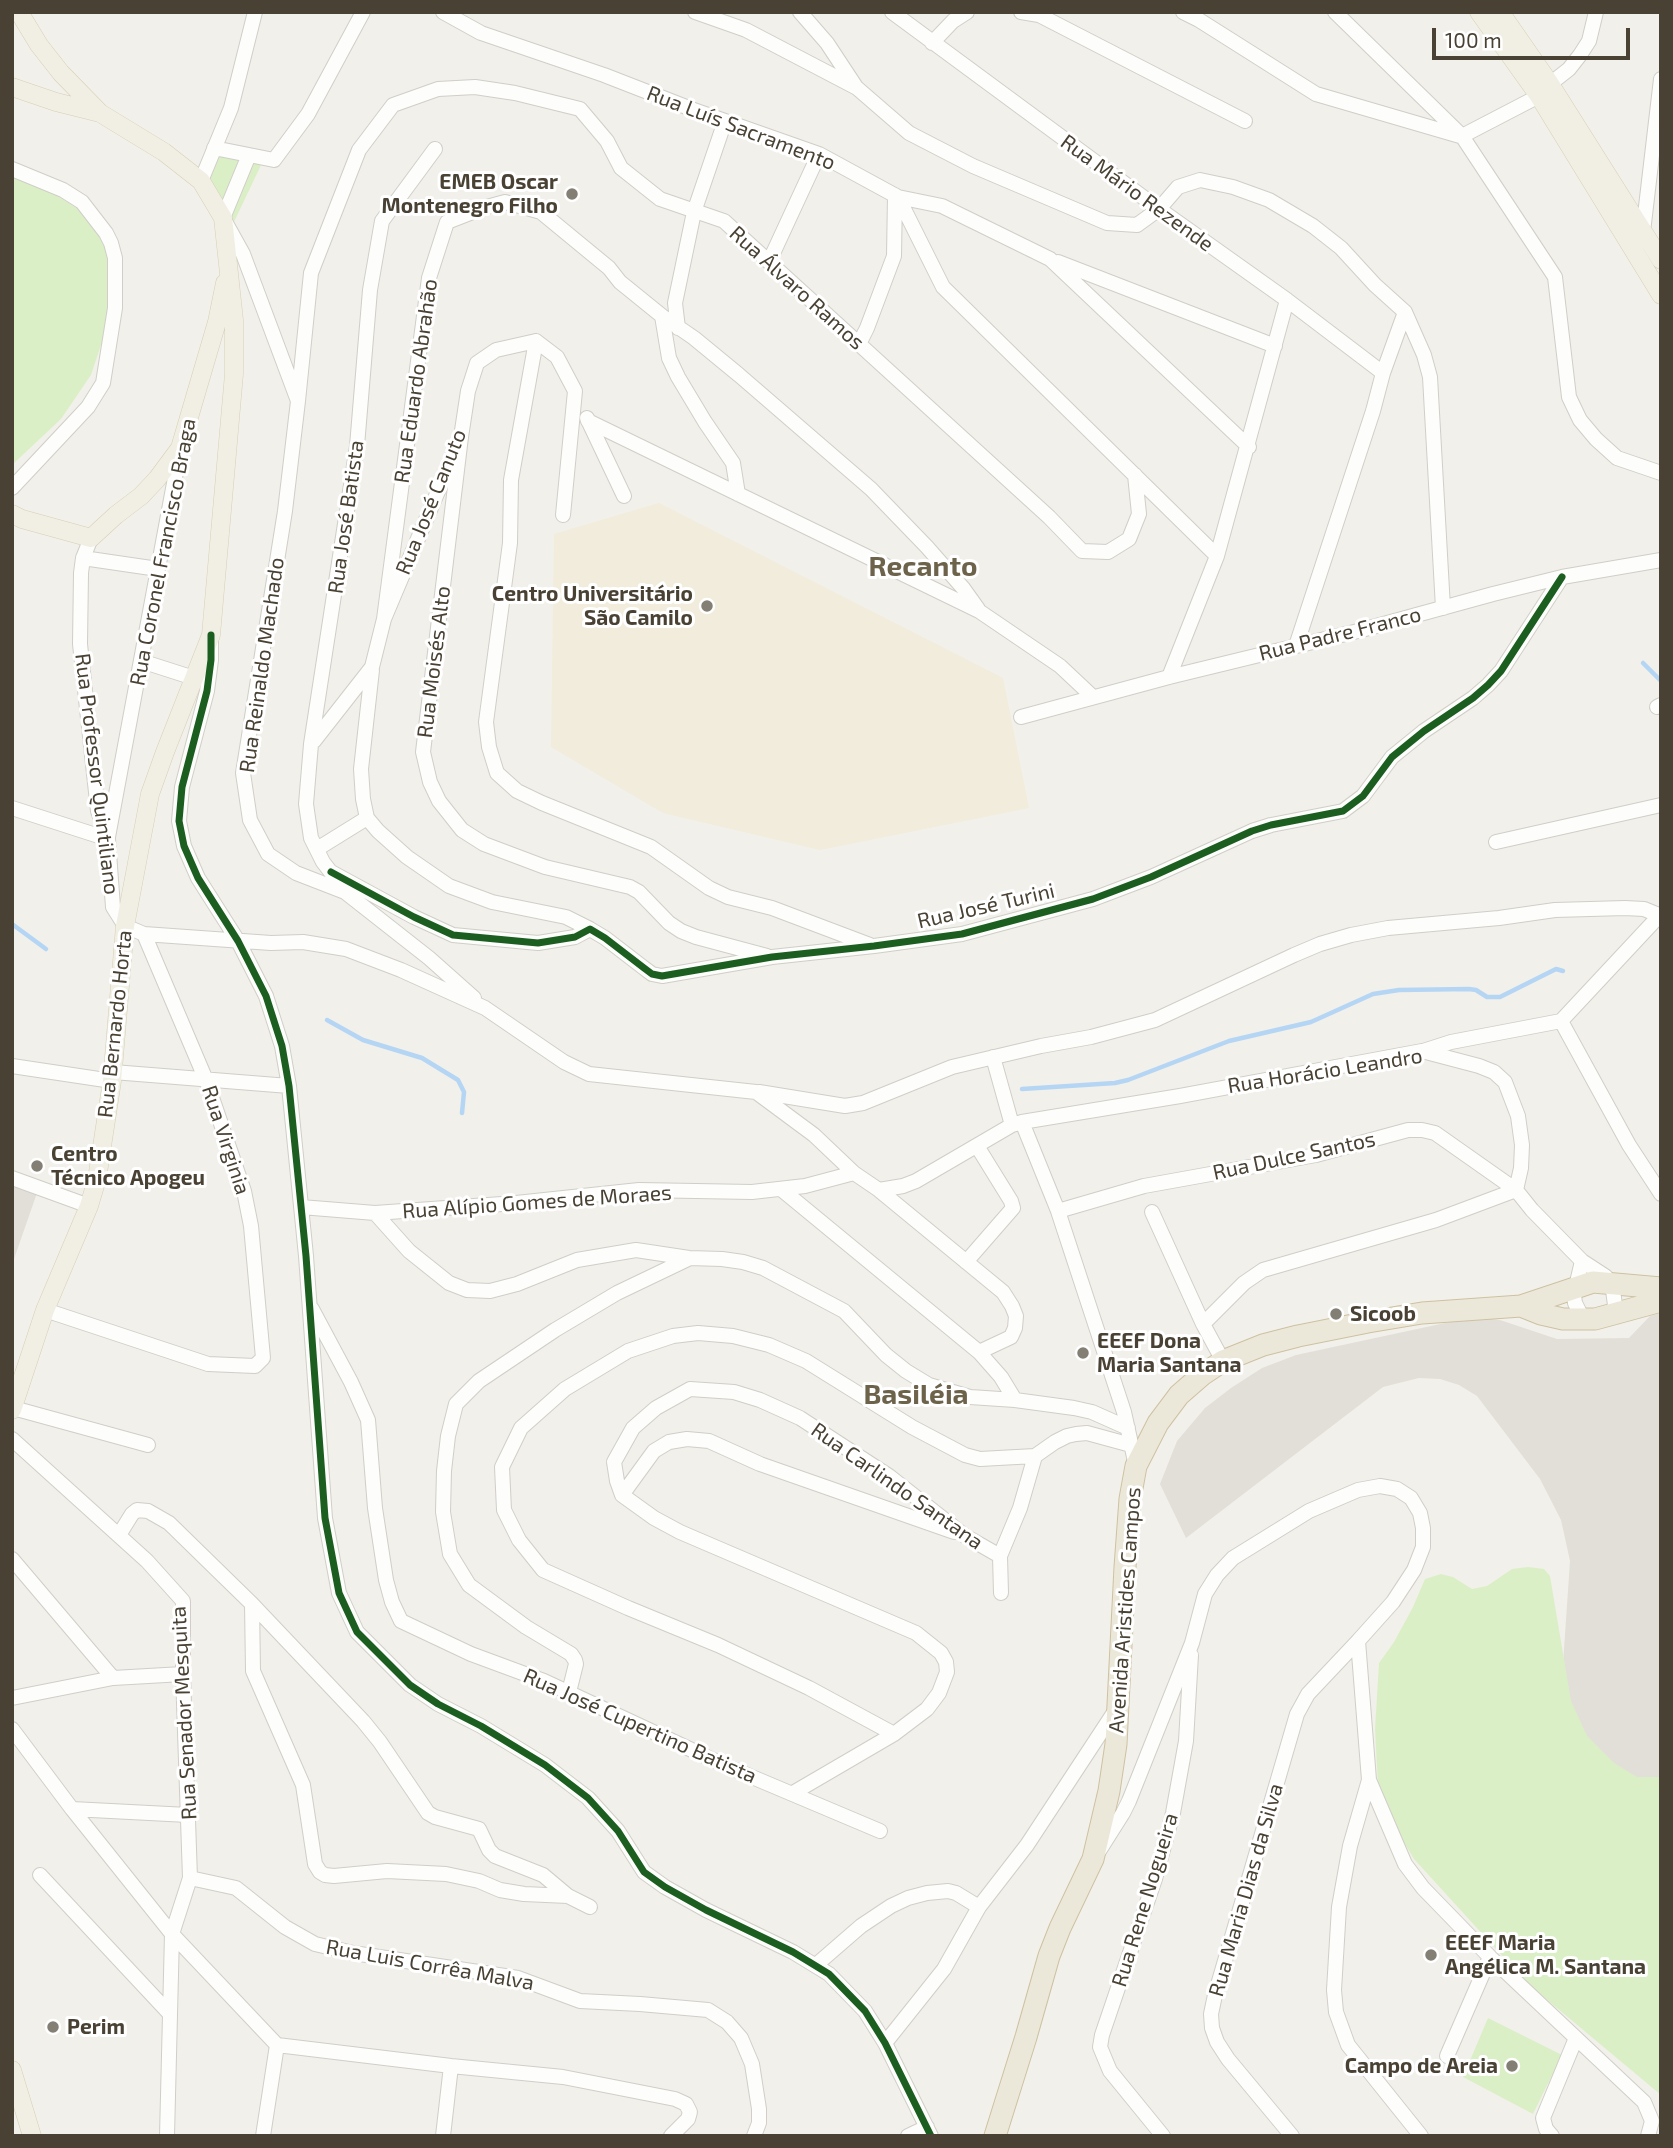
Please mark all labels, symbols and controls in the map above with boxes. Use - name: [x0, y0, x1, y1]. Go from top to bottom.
- scale bar: [1435, 14, 1633, 58]
- text: 100 m: [1445, 27, 1502, 52]
- street label: Rua Luís Sacramento: [643, 80, 839, 176]
- street label: Rua Mário Rezende: [1056, 129, 1218, 257]
- place label: EMEB Oscar Montenegro Filho: [382, 169, 558, 219]
- marker: EMEB Oscar Montenegro Filho: [564, 186, 580, 202]
- street label: Rua Álvaro Ramos: [724, 221, 870, 355]
- street label: Rua Eduardo Abrahão: [389, 277, 443, 485]
- street label: Rua Coronel Francisco Braga: [125, 416, 201, 688]
- street label: Rua José Canuto: [390, 426, 472, 578]
- street label: Rua José Batista: [323, 439, 369, 595]
- district label: Recanto: [869, 550, 977, 584]
- street label: Rua Reinaldo Machado: [234, 556, 290, 774]
- place label: Centro Universitário São Camilo: [492, 581, 693, 631]
- street label: Rua Moisés Alto: [412, 584, 456, 740]
- marker: Centro Universitário São Camilo: [699, 598, 715, 614]
- street label: Rua Padre Franco: [1256, 602, 1424, 666]
- street label: Rua Professor Quintiliano: [70, 652, 124, 896]
- street label: Rua José Turini: [915, 878, 1057, 934]
- street label: Rua Bernardo Horta: [93, 929, 137, 1119]
- street label: Rua Horácio Leandro: [1226, 1043, 1424, 1099]
- street label: Rua Virginia: [197, 1082, 255, 1198]
- street label: Rua Dulce Santos: [1210, 1126, 1378, 1186]
- place label: Centro Técnico Apogeu: [51, 1141, 205, 1191]
- marker: Centro Técnico Apogeu: [29, 1158, 45, 1174]
- street label: Rua Alípio Gomes de Moraes: [401, 1180, 673, 1224]
- place label: Sicoob: [1350, 1301, 1416, 1327]
- marker: Sicoob: [1328, 1306, 1344, 1322]
- place label: EEEF Dona Maria Santana: [1097, 1328, 1242, 1378]
- marker: EEEF Dona Maria Santana: [1075, 1345, 1091, 1361]
- district label: Basiléia: [863, 1378, 969, 1412]
- street label: Rua Carlindo Santana: [806, 1417, 988, 1555]
- street label: Avenida Aristides Campos: [1104, 1486, 1146, 1734]
- street label: Rua Senador Mesquita: [166, 1605, 202, 1821]
- street label: Rua José Cupertino Batista: [519, 1663, 761, 1789]
- street label: Rua Maria Dias da Silva: [1203, 1781, 1289, 1999]
- street label: Rua Rene Nogueira: [1107, 1810, 1183, 1990]
- place label: EEEF Maria Angélica M. Santana: [1445, 1930, 1646, 1980]
- street label: Rua Luis Corrêa Malva: [324, 1934, 536, 1996]
- marker: EEEF Maria Angélica M. Santana: [1423, 1947, 1439, 1963]
- place label: Perim: [67, 2014, 125, 2040]
- marker: Perim: [45, 2019, 61, 2035]
- place label: Campo de Areia: [1345, 2053, 1498, 2079]
- marker: Campo de Areia: [1504, 2058, 1520, 2074]

